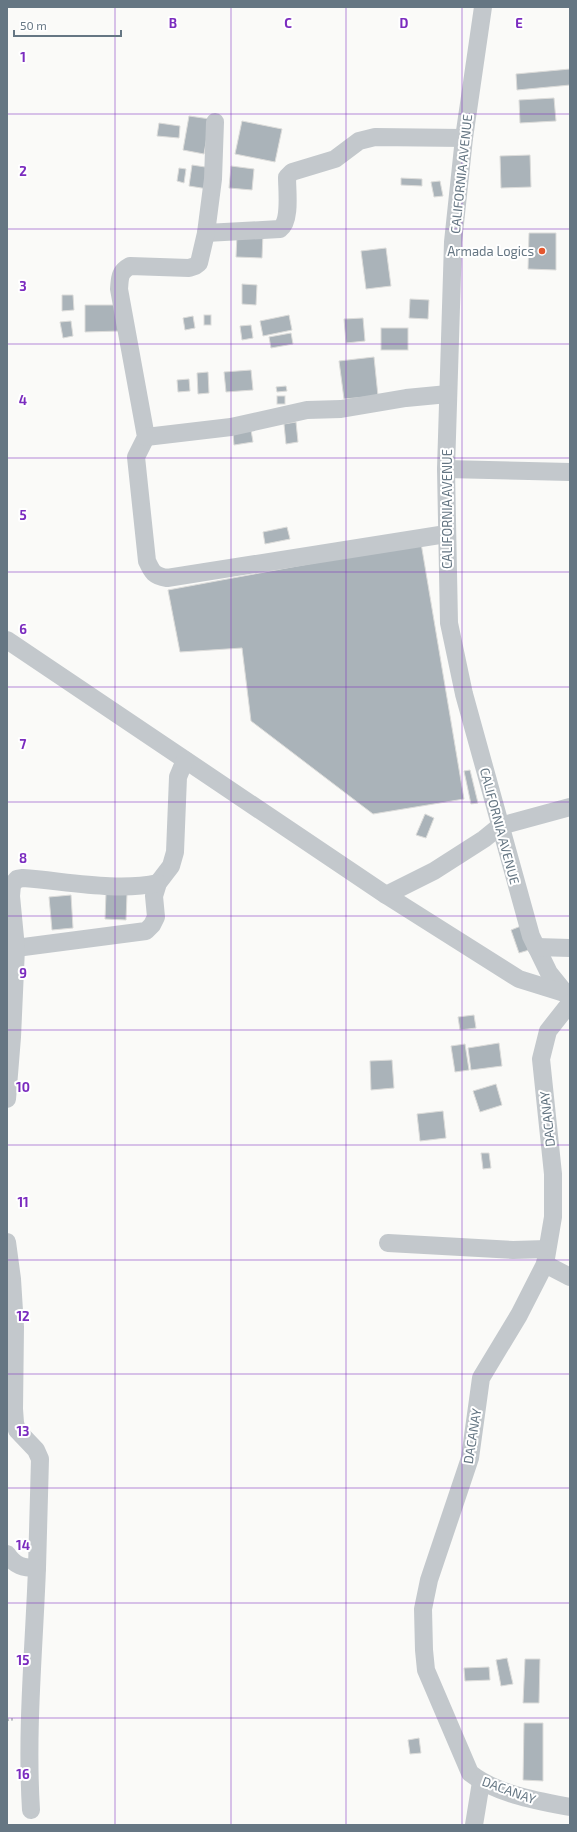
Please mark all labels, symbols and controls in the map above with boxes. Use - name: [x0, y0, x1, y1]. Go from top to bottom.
- scale bar: [14, 12, 121, 38]
- text: B: [169, 15, 177, 31]
- text: C: [284, 15, 292, 31]
- text: D: [400, 15, 409, 31]
- text: E: [515, 15, 523, 31]
- text: 50 m: [20, 18, 47, 32]
- text: 1: [20, 49, 26, 65]
- street label: CALIFORNIA AVENUE: [447, 113, 475, 235]
- text: 2: [19, 163, 27, 179]
- place label: Armada Logics: [447, 243, 534, 259]
- marker: Armada Logics: [537, 246, 547, 256]
- text: 3: [19, 278, 27, 294]
- text: 4: [19, 392, 27, 408]
- street label: CALIFORNIA AVENUE: [439, 449, 455, 569]
- text: 5: [19, 507, 27, 523]
- text: 6: [19, 621, 27, 637]
- text: 7: [20, 736, 27, 752]
- street label: CALIFORNIA AVENUE: [477, 766, 523, 886]
- text: 8: [19, 850, 27, 866]
- text: 9: [19, 965, 27, 981]
- text: 10: [16, 1079, 30, 1095]
- street label: DACANAY: [536, 1090, 558, 1148]
- text: 11: [17, 1194, 29, 1210]
- text: 12: [16, 1308, 30, 1324]
- street label: DACANAY: [460, 1406, 484, 1465]
- text: 13: [17, 1423, 30, 1439]
- text: 14: [16, 1537, 30, 1553]
- text: 15: [17, 1652, 29, 1668]
- text: 16: [16, 1766, 30, 1782]
- street label: DACANAY: [480, 1773, 539, 1807]

